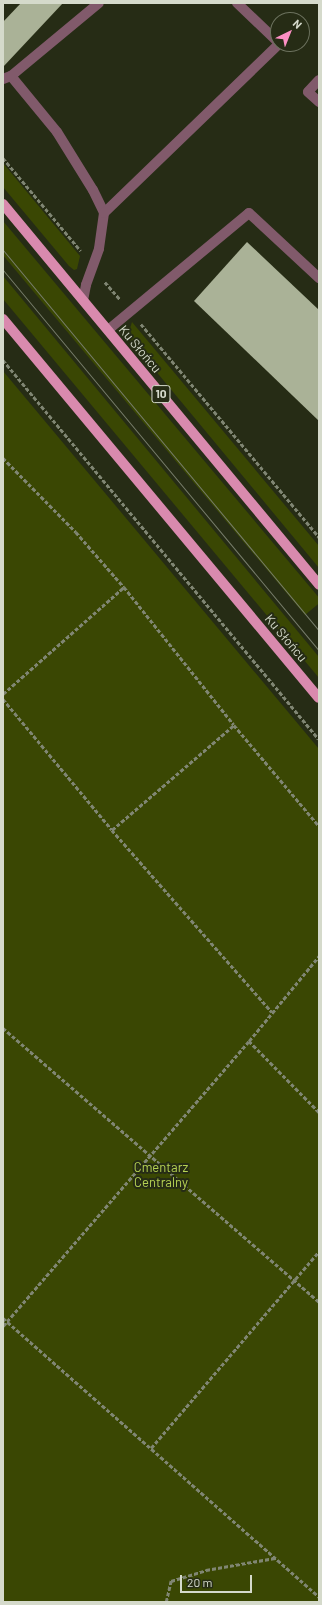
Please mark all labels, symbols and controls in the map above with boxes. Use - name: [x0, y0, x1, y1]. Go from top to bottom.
- north arrow: [270, 12, 310, 52]
- text: N: [291, 16, 305, 31]
- street label: Ku Słońcu: [116, 322, 164, 376]
- road number: 10: [151, 384, 171, 404]
- street label: Ku Słońcu: [262, 611, 310, 665]
- park label: Cmentarz Centralny: [134, 1160, 188, 1191]
- scale bar: [182, 1567, 254, 1593]
- text: 20 m: [187, 1575, 213, 1589]

